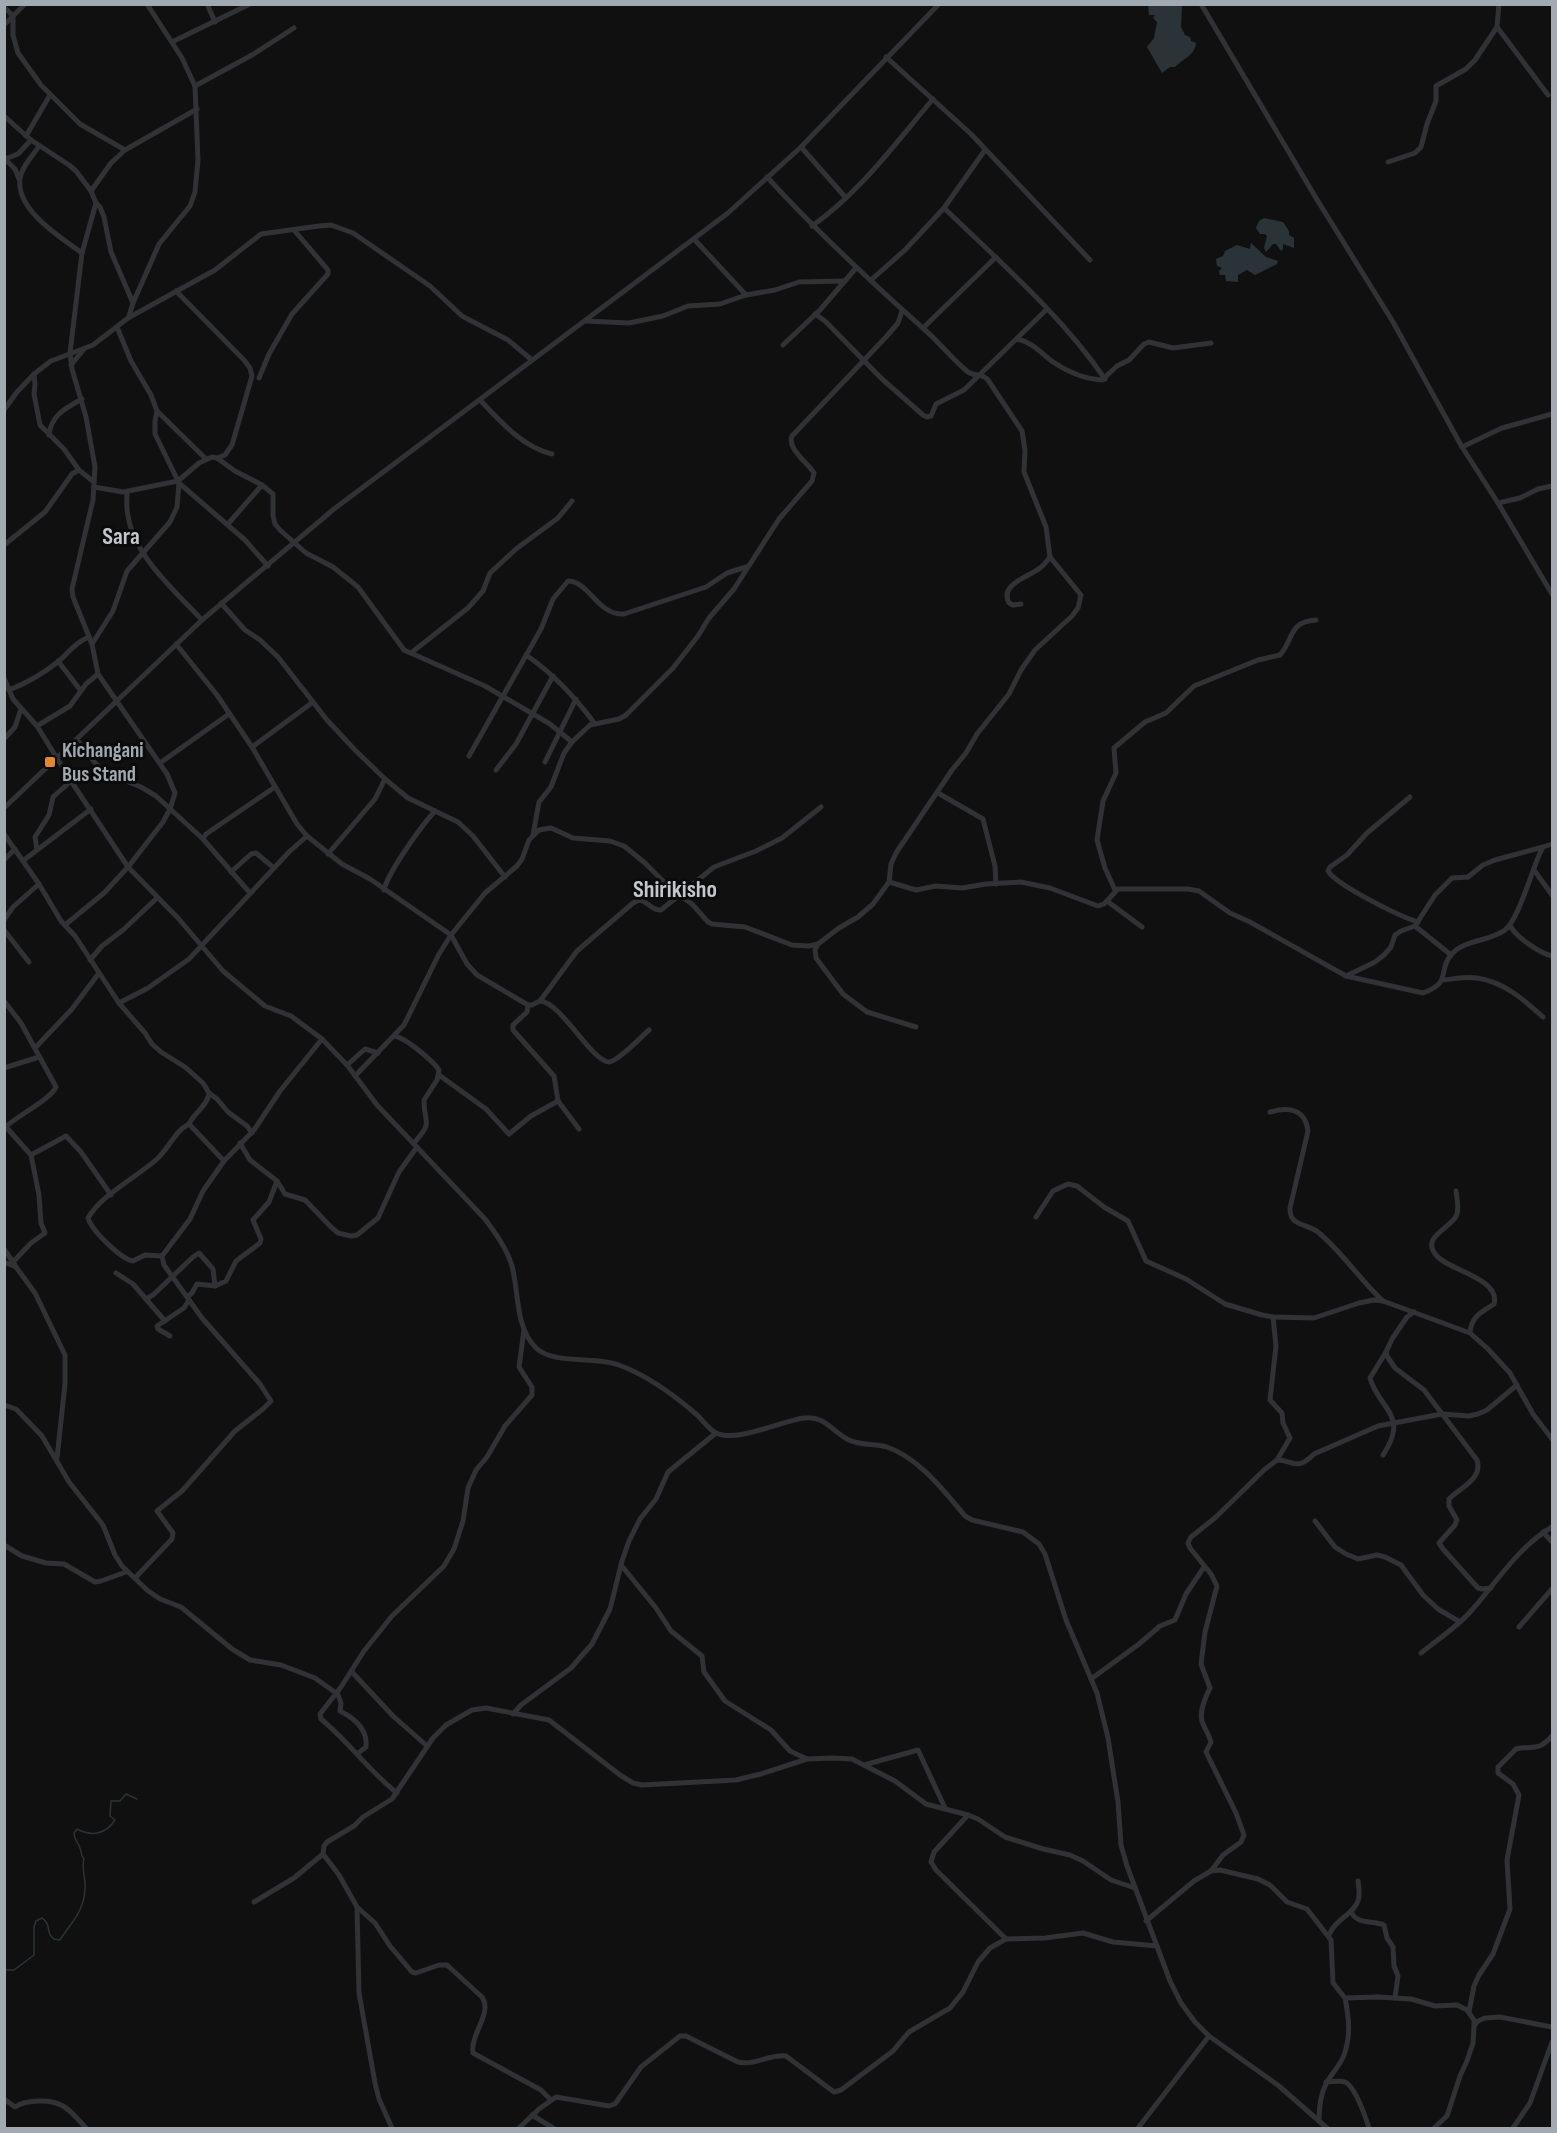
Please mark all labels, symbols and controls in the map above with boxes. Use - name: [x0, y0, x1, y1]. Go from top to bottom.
- district label: Sara: [102, 522, 140, 551]
- place label: Kichangani Bus Stand: [62, 738, 144, 787]
- marker: Kichangani Bus Stand: [43, 755, 57, 769]
- district label: Shirikisho: [633, 875, 717, 904]

